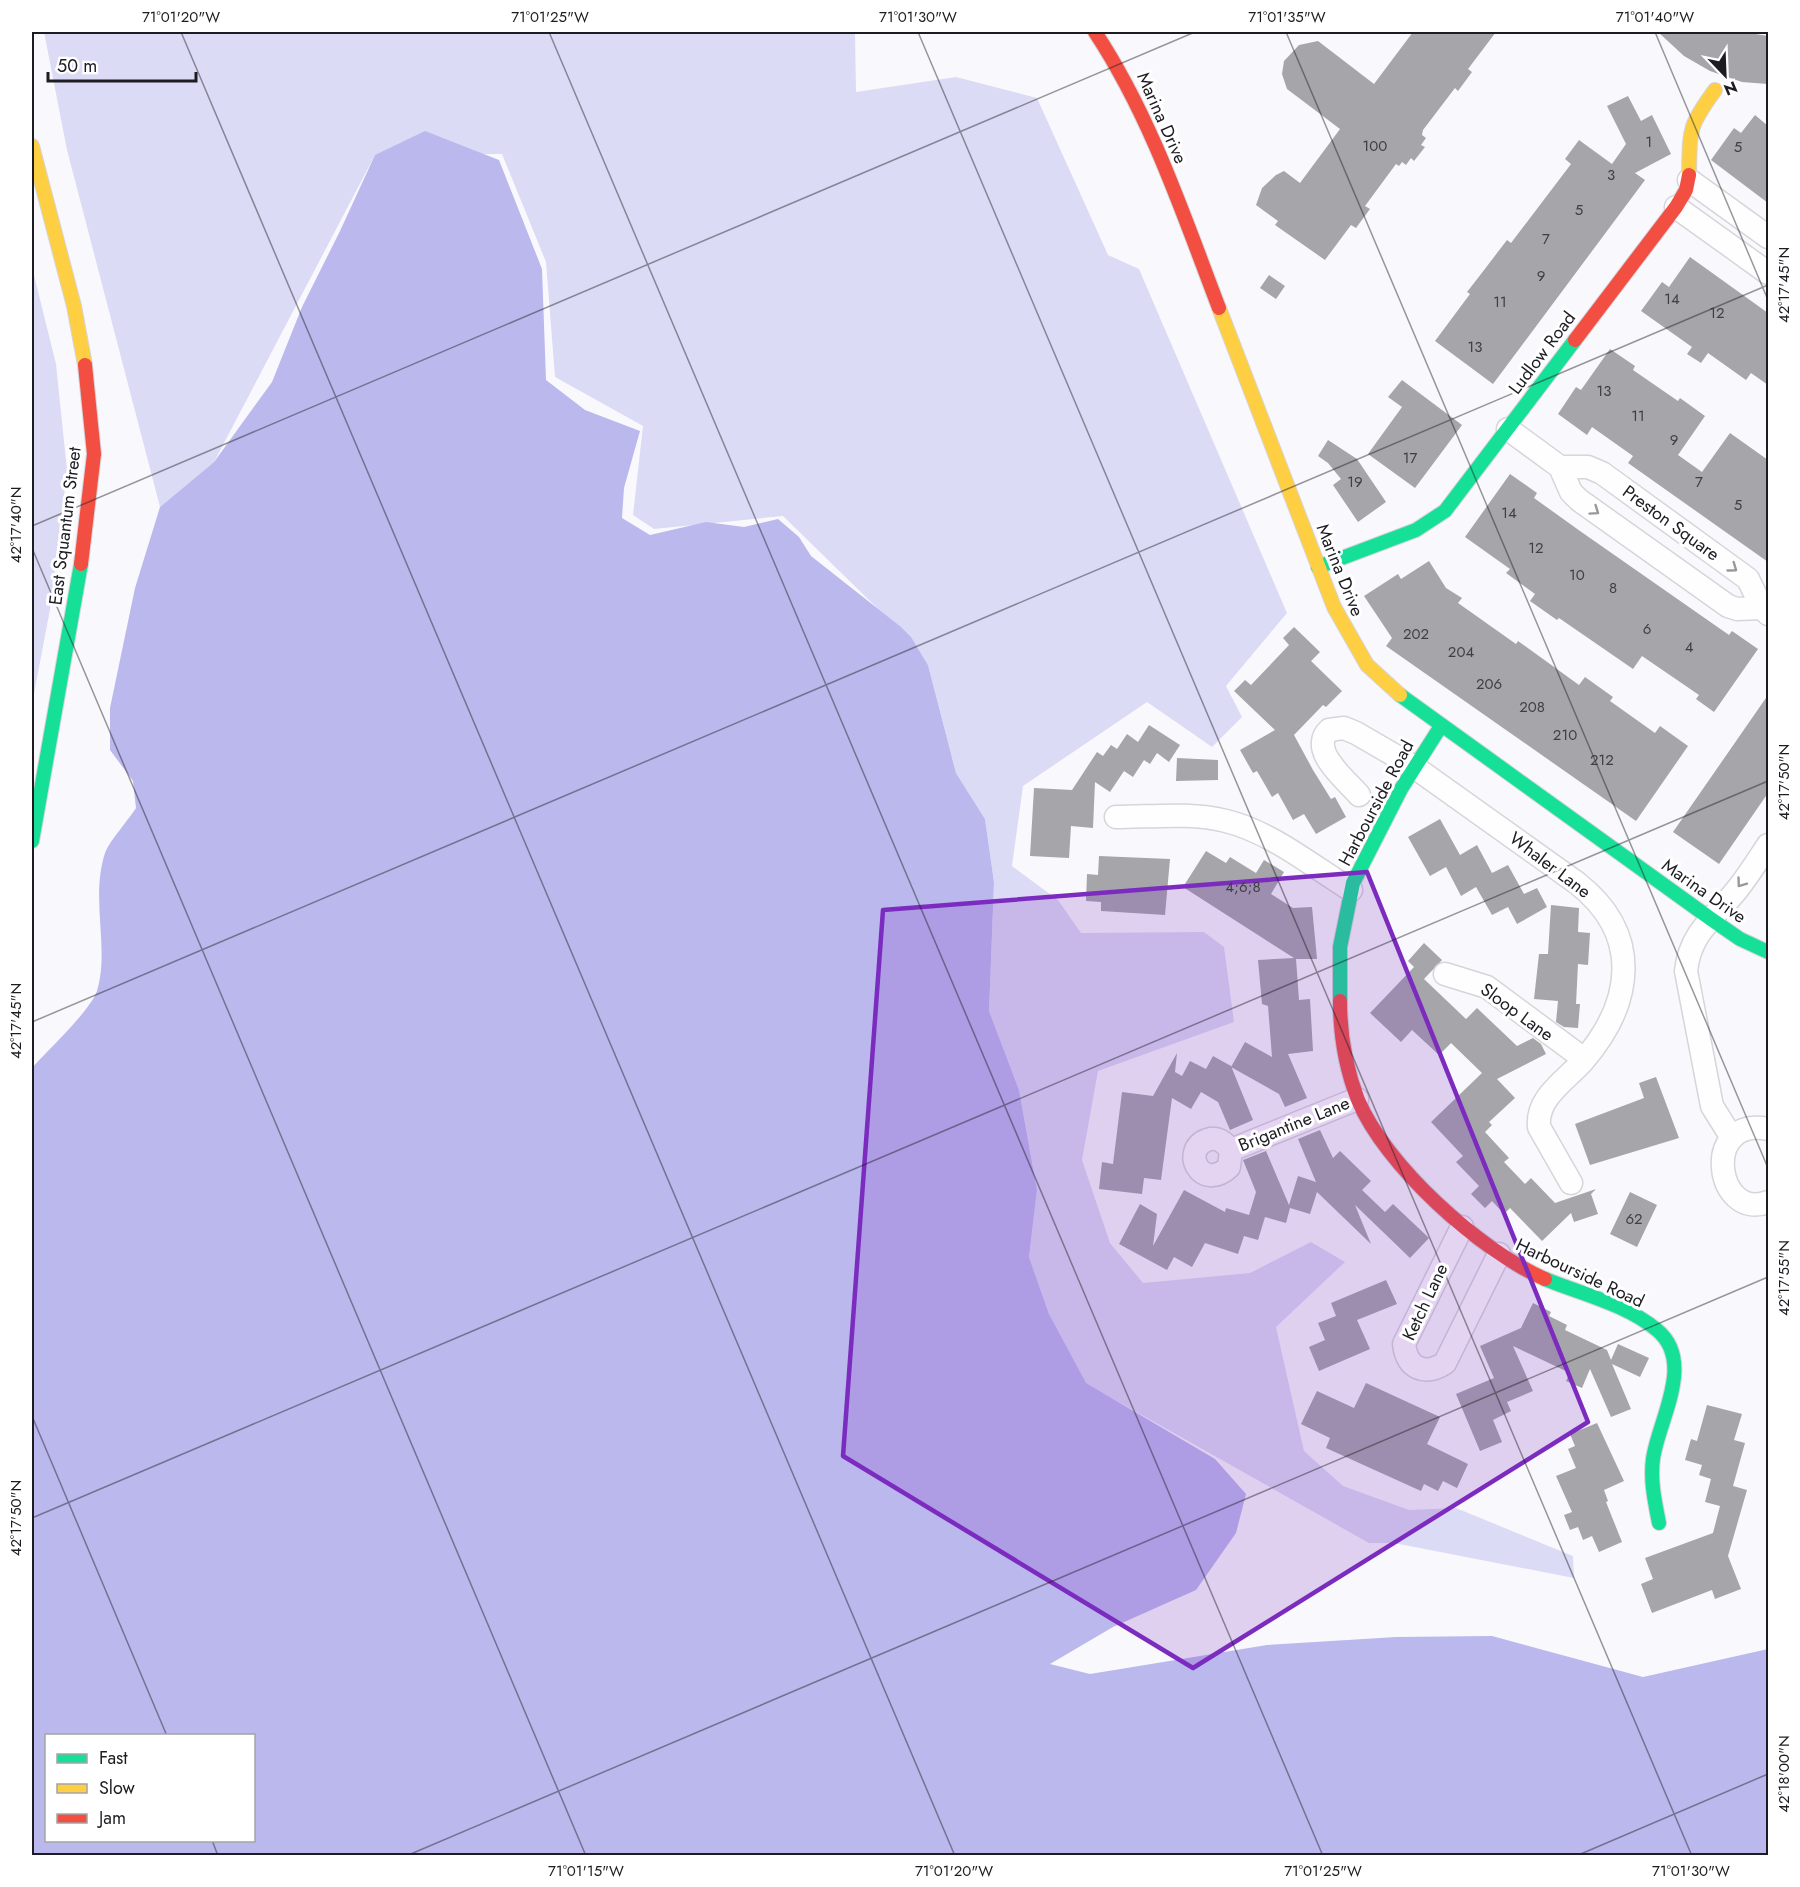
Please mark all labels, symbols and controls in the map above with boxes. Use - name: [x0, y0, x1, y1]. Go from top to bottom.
- text: 71°01'20"W: [142, 6, 220, 28]
- text: 71°01'25"W: [511, 6, 589, 28]
- text: 71°01'30"W: [879, 6, 957, 28]
- text: 71°01'35"W: [1248, 6, 1326, 28]
- text: 71°01'40"W: [1616, 6, 1694, 28]
- scale bar: [48, 45, 196, 83]
- north arrow: [1695, 45, 1755, 105]
- text: 50 m: [57, 53, 97, 79]
- street label: Marina Drive: [1130, 68, 1194, 168]
- text: N: [1720, 75, 1741, 101]
- house number: 1: [1646, 131, 1652, 153]
- house number: 100: [1363, 135, 1387, 157]
- house number: 5: [1734, 136, 1742, 158]
- house number: 3: [1607, 164, 1615, 186]
- house number: 5: [1575, 199, 1583, 221]
- house number: 7: [1542, 228, 1550, 250]
- text: 42°17'45"N: [1773, 247, 1795, 323]
- house number: 9: [1537, 265, 1545, 287]
- house number: 14: [1664, 288, 1680, 310]
- house number: 11: [1493, 291, 1507, 313]
- house number: 12: [1709, 302, 1725, 324]
- street label: Ludlow Road: [1502, 306, 1582, 400]
- house number: 13: [1468, 336, 1482, 358]
- house number: 13: [1597, 380, 1611, 402]
- house number: 11: [1631, 405, 1645, 427]
- house number: 9: [1670, 429, 1678, 451]
- street label: East Squantum Street: [42, 445, 88, 607]
- house number: 17: [1403, 447, 1417, 469]
- house number: 19: [1347, 471, 1363, 493]
- house number: 7: [1695, 471, 1703, 493]
- street label: Preston Square: [1617, 479, 1725, 567]
- text: 42°17'40"N: [5, 487, 27, 563]
- house number: 5: [1734, 494, 1742, 516]
- house number: 14: [1501, 502, 1517, 524]
- one-way arrow: [1588, 504, 1599, 515]
- street label: Marina Drive: [1310, 520, 1370, 620]
- house number: 12: [1528, 537, 1544, 559]
- one-way arrow: [1727, 561, 1738, 572]
- house number: 10: [1569, 564, 1585, 586]
- house number: 8: [1609, 577, 1617, 599]
- house number: 6: [1643, 618, 1651, 640]
- house number: 202: [1403, 623, 1429, 645]
- house number: 4: [1685, 636, 1694, 658]
- house number: 204: [1448, 641, 1474, 663]
- house number: 206: [1476, 673, 1502, 695]
- house number: 208: [1519, 696, 1545, 718]
- house number: 210: [1553, 724, 1577, 746]
- street label: Harbourside Road: [1332, 735, 1420, 871]
- text: 42°17'50"N: [1773, 744, 1795, 820]
- house number: 212: [1590, 749, 1614, 771]
- street label: Whaler Lane: [1504, 826, 1596, 904]
- street label: Marina Drive: [1657, 852, 1751, 930]
- house number: 4;6;8: [1225, 876, 1261, 898]
- one-way arrow: [1737, 876, 1748, 887]
- street label: Sloop Lane: [1475, 977, 1559, 1047]
- text: 42°17'45"N: [5, 983, 27, 1059]
- street label: Brigantine Lane: [1234, 1090, 1354, 1158]
- house number: 62: [1625, 1208, 1643, 1230]
- street label: Harbourside Road: [1511, 1232, 1649, 1314]
- text: 42°17'55"N: [1773, 1240, 1795, 1316]
- street label: Ketch Lane: [1396, 1259, 1454, 1345]
- text: 42°17'50"N: [5, 1480, 27, 1556]
- legend: [45, 1734, 255, 1842]
- text: 42°18'00"N: [1773, 1735, 1795, 1813]
- text: Fast: [99, 1745, 128, 1771]
- text: Slow: [99, 1775, 136, 1801]
- text: Jam: [97, 1805, 126, 1831]
- text: 71°01'15"W: [548, 1860, 624, 1882]
- text: 71°01'20"W: [915, 1860, 993, 1882]
- text: 71°01'25"W: [1284, 1860, 1362, 1882]
- text: 71°01'30"W: [1652, 1860, 1730, 1882]

